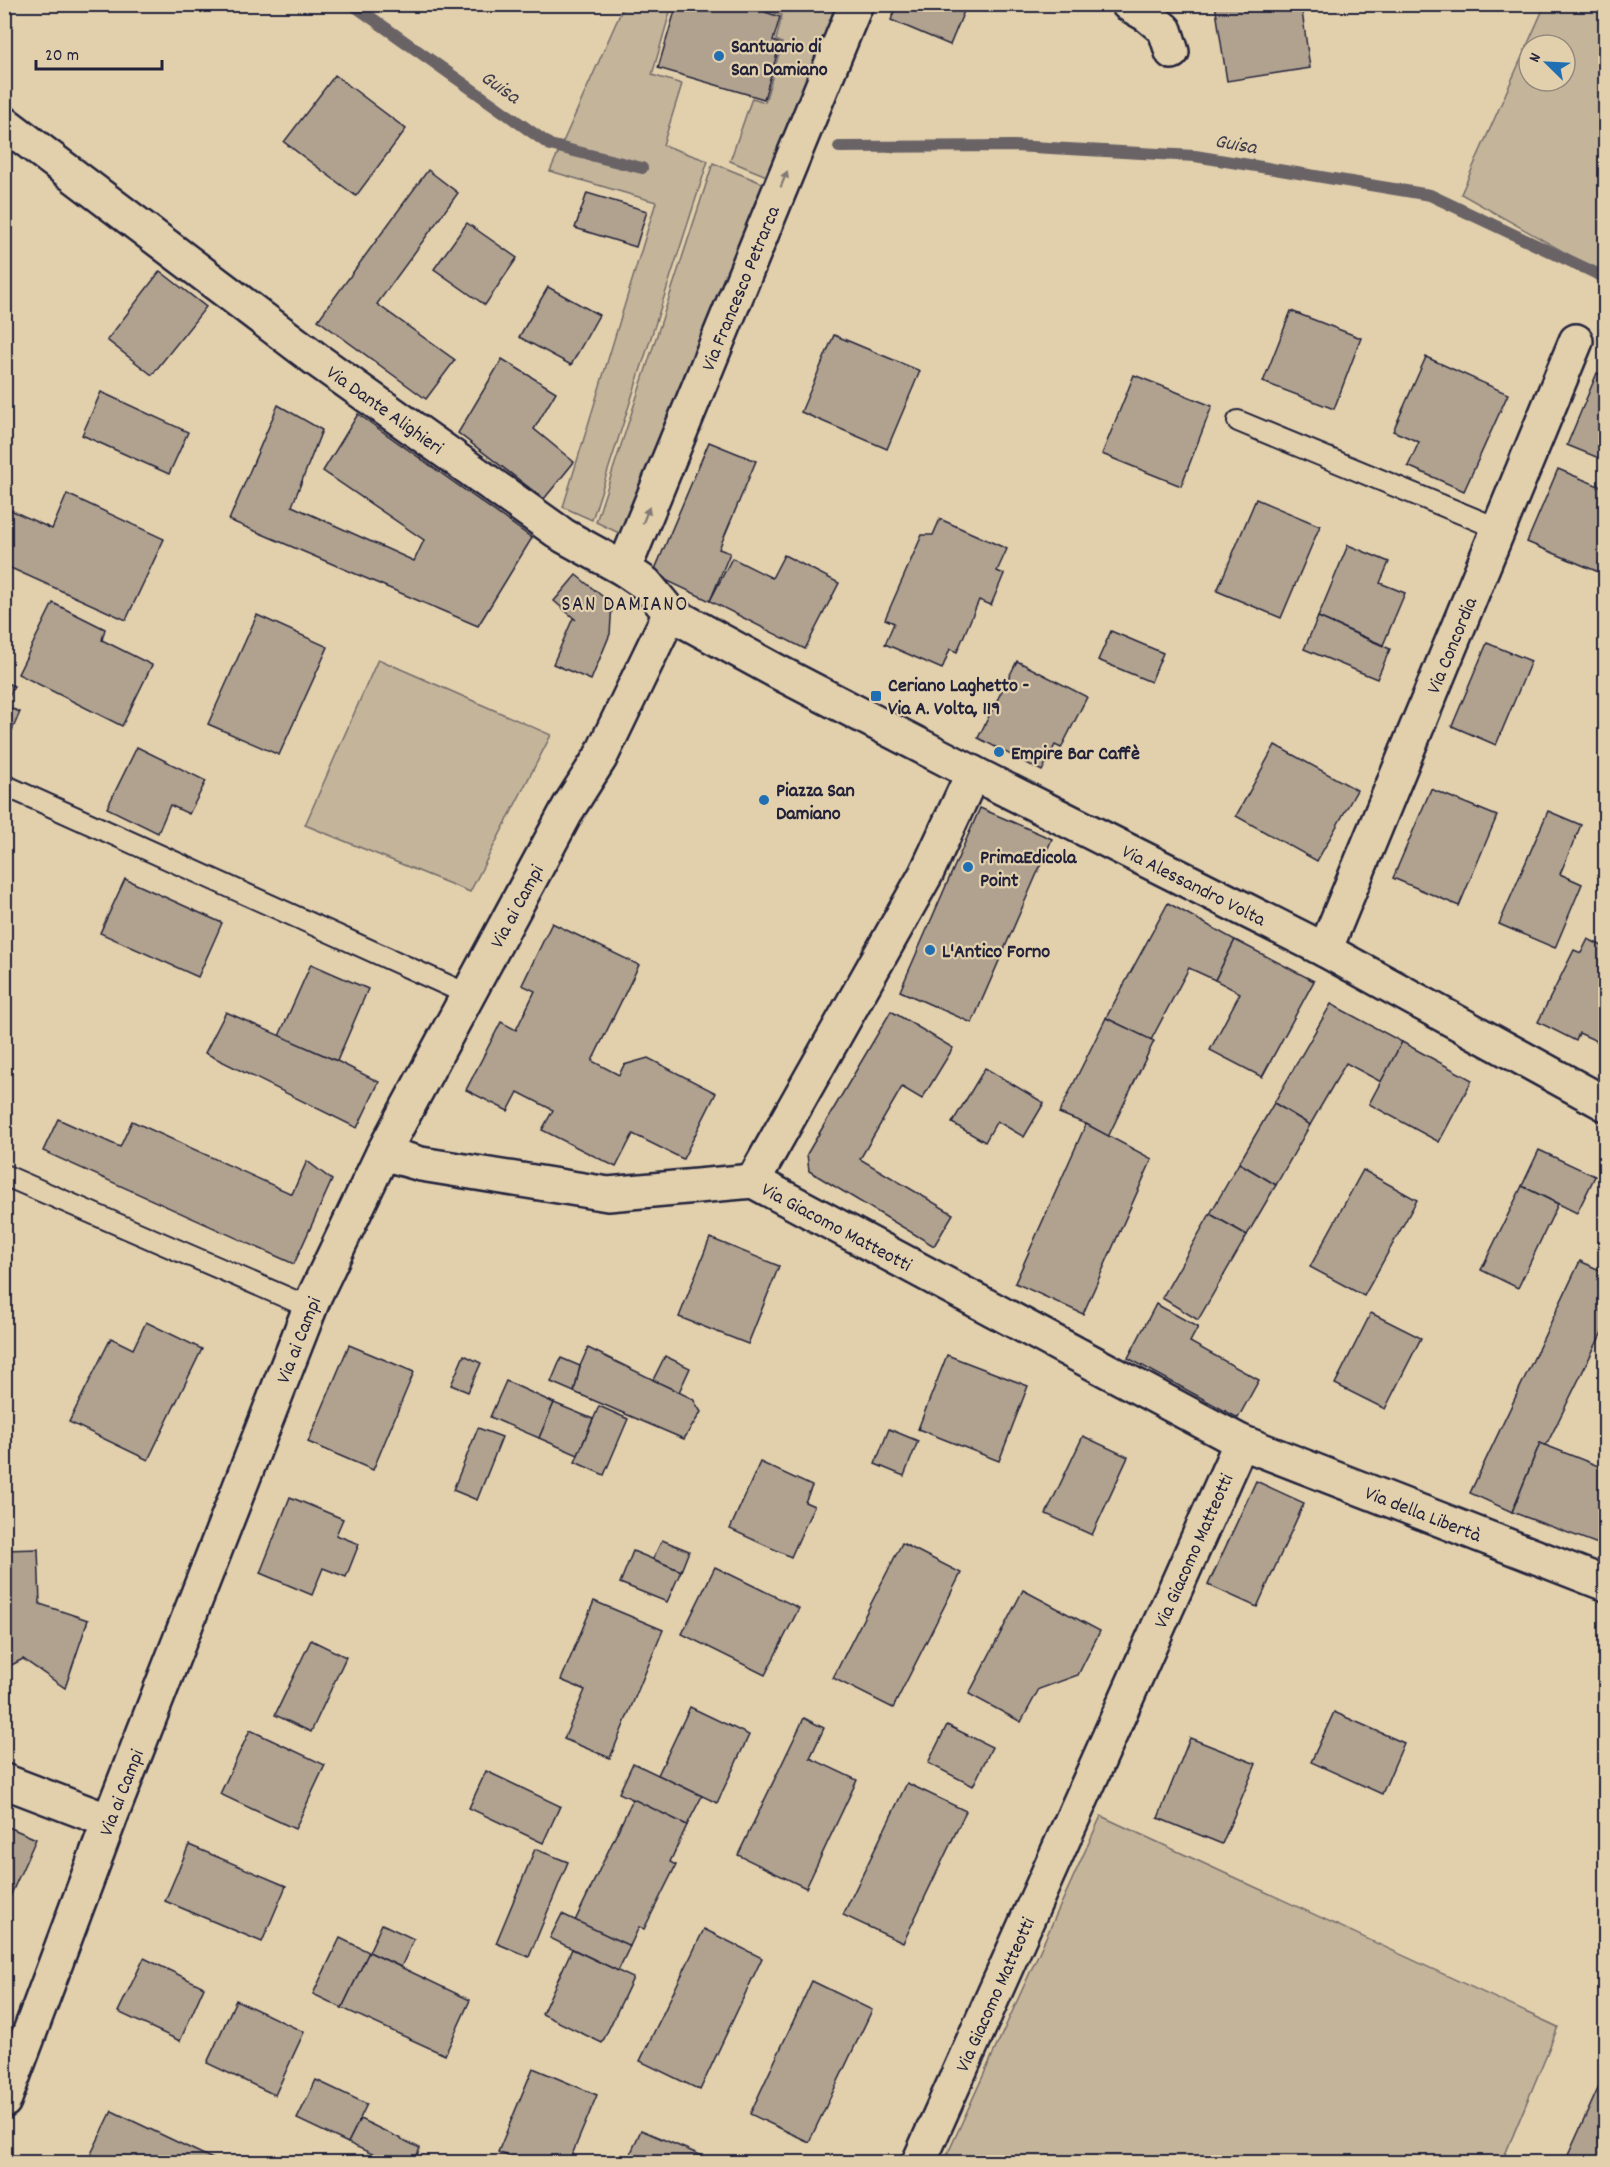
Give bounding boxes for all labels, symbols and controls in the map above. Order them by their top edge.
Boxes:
scale bar [36,33,162,71]
north arrow [1517,33,1577,93]
place label: Santuario di San Damiano [731,34,828,85]
text: 20 m [45,44,79,69]
marker: Santuario di San Damiano [712,49,726,63]
text: N [1523,50,1548,66]
water label: Guisa [473,64,526,114]
water label: Guisa [1212,128,1260,165]
one-way arrow [779,170,789,188]
street label: Via Francesco Petrarca [696,202,789,376]
street label: Via Dante Alighieri [320,360,449,463]
one-way arrow [642,506,651,524]
district label: SAN DAMIANO [561,591,689,621]
street label: Via Concordia [1421,593,1486,699]
place label: Ceriano Laghetto - Via A. Volta, 119 [888,673,1029,724]
marker: Ceriano Laghetto - Via A. Volta, 119 [869,689,883,703]
place label: Empire Bar Caffè [1011,741,1140,769]
marker: Empire Bar Caffè [992,745,1006,759]
place label: Piazza San Damiano [776,778,855,829]
marker: Piazza San Damiano [757,793,771,807]
street label: Via Alessandro Volta [1116,839,1270,935]
place label: PrimaEdicola Point [980,845,1077,896]
street label: Via ai Campi [485,860,553,954]
marker: PrimaEdicola Point [961,860,975,874]
place label: L'Antico Forno [942,939,1050,967]
marker: L'Antico Forno [923,943,937,957]
street label: Via Giacomo Matteotti [756,1177,916,1280]
street label: Via ai Campi [271,1293,330,1388]
street label: Via Giacomo Matteotti [1148,1469,1242,1633]
street label: Via della Libertà [1360,1481,1485,1551]
street label: Via ai Campi [94,1746,153,1841]
street label: Via Giacomo Matteotti [950,1913,1044,2077]

